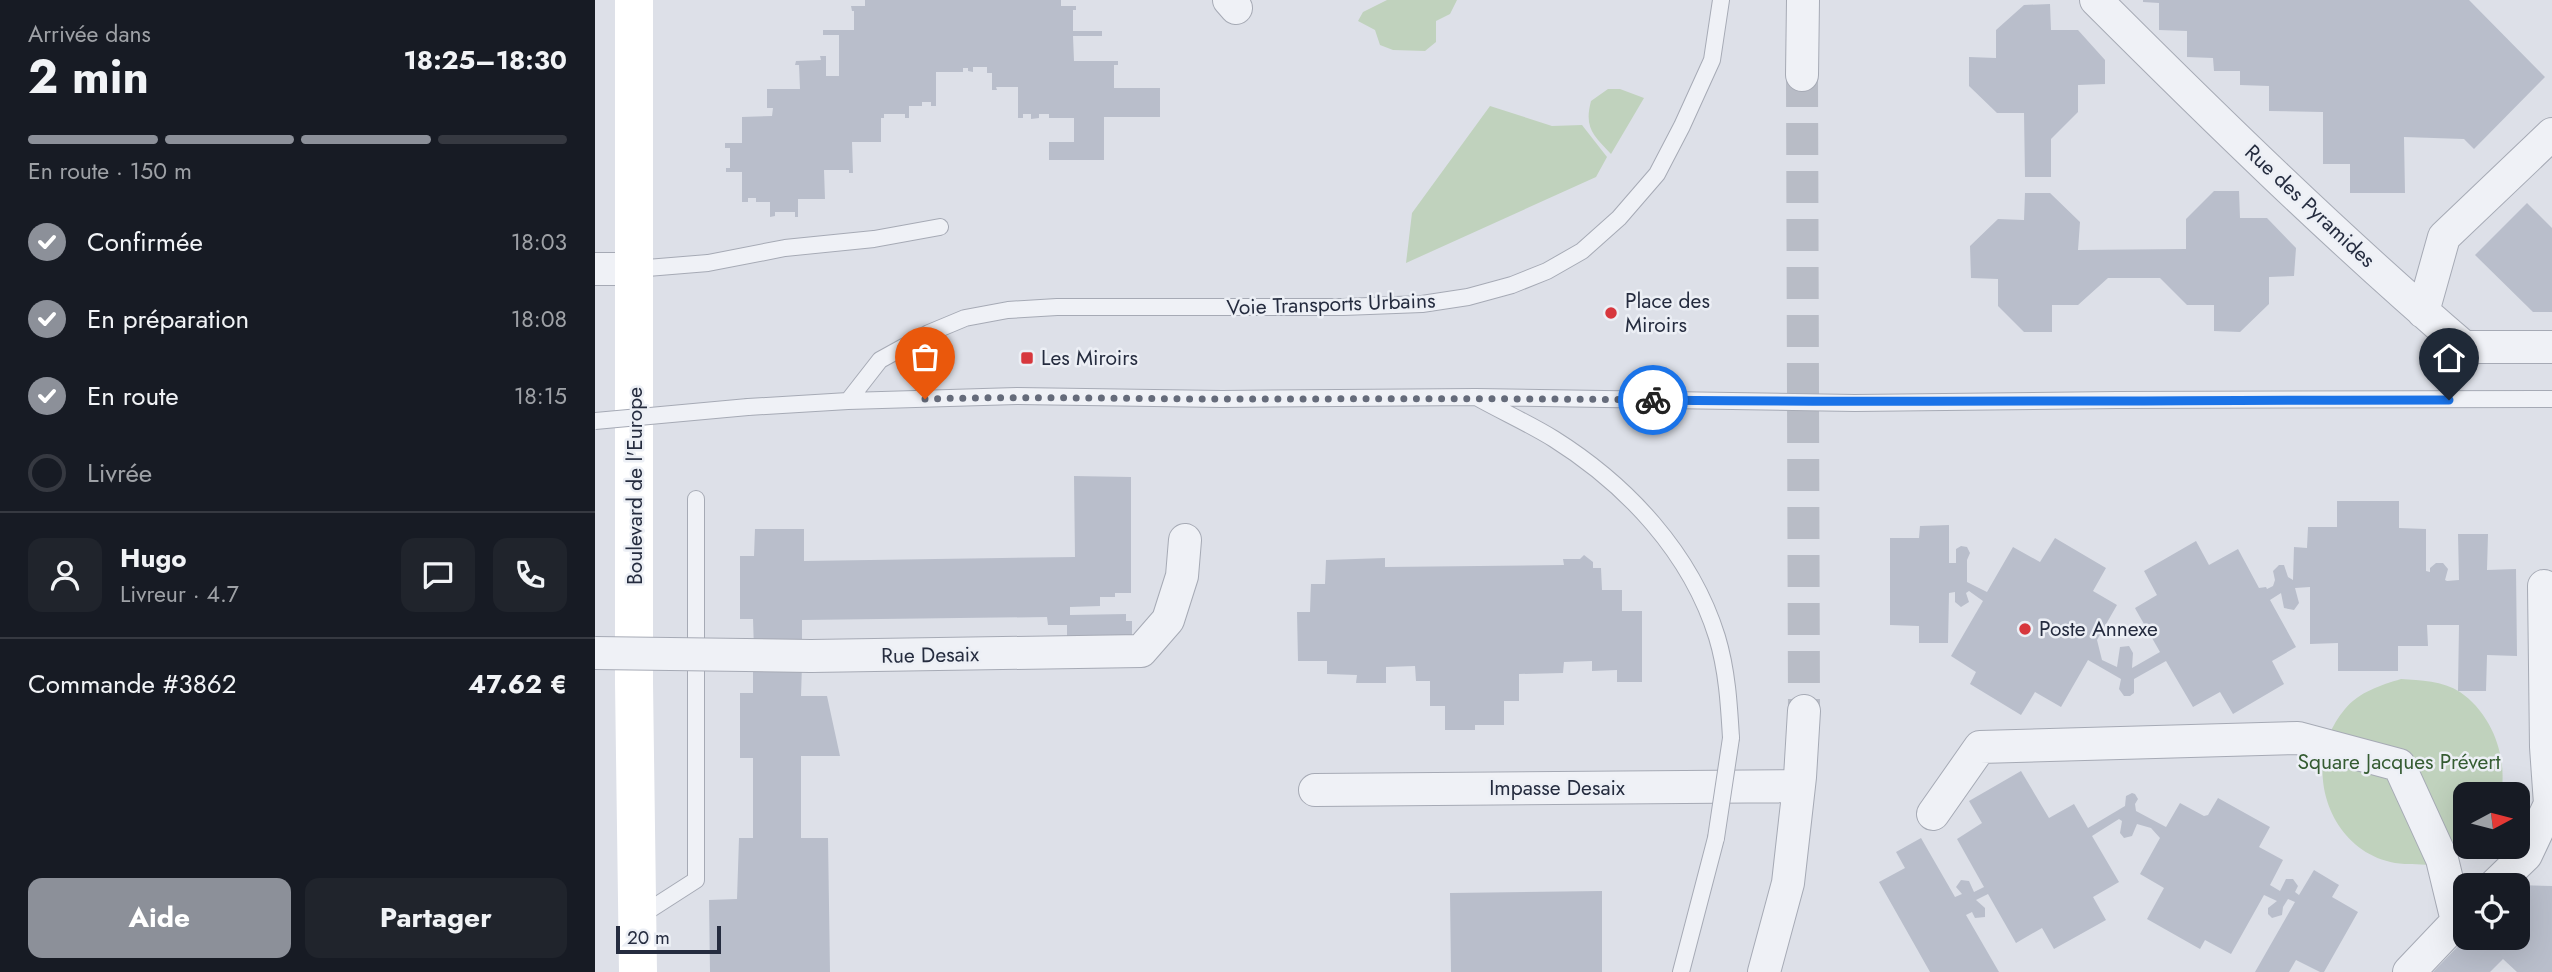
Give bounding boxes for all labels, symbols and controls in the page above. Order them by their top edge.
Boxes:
text: Arrivée dans [28,17,151,51]
text: 18:25–18:30 [404,41,567,79]
text: 2 min [28,44,149,110]
street label: Rue des Pyramides [2238,138,2382,274]
text: En route · 150 m [28,154,192,188]
icon: check [28,223,66,261]
text: Confirmée [87,223,203,261]
text: 18:03 [511,225,567,259]
street label: Voie Transports Urbains [1226,285,1436,323]
place label: Place des Miroirs [1625,286,1710,340]
icon: check [28,300,66,338]
text: En préparation [87,300,249,338]
text: 18:08 [511,302,567,336]
marker: Place des Miroirs [1603,305,1619,321]
pin [895,327,955,399]
pin [2419,328,2479,400]
icon: bag [906,338,944,376]
icon: home [2430,339,2468,377]
place label: Les Miroirs [1041,343,1138,373]
marker: Les Miroirs [1019,350,1035,366]
courier [1618,365,1688,435]
icon: check [28,377,66,415]
text: En route [87,377,179,415]
text: 18:15 [514,379,567,413]
icon: bike [1634,381,1672,419]
street label: Boulevard de l'Europe [620,387,650,585]
text: Livrée [87,454,152,492]
button: person [28,538,102,612]
button: chat [401,538,475,612]
button: phone [493,538,567,612]
text: Hugo [120,539,187,577]
text: Livreur · 4.7 [120,577,239,611]
place label: Poste Annexe [2039,614,2158,644]
marker: Poste Annexe [2017,621,2033,637]
street label: Rue Desaix [881,639,979,671]
text: Commande #3862 [28,665,237,703]
text: 47.62 € [468,665,567,703]
park label: Square Jacques Prévert [2297,747,2501,777]
street label: Impasse Desaix [1489,773,1625,803]
north arrow [2453,782,2531,859]
map controls [2453,782,2530,950]
button: locate [2453,873,2530,950]
button: Aide [28,878,291,958]
button: Partager [305,878,567,958]
scale bar [616,923,721,955]
text: 20 m [627,924,670,951]

